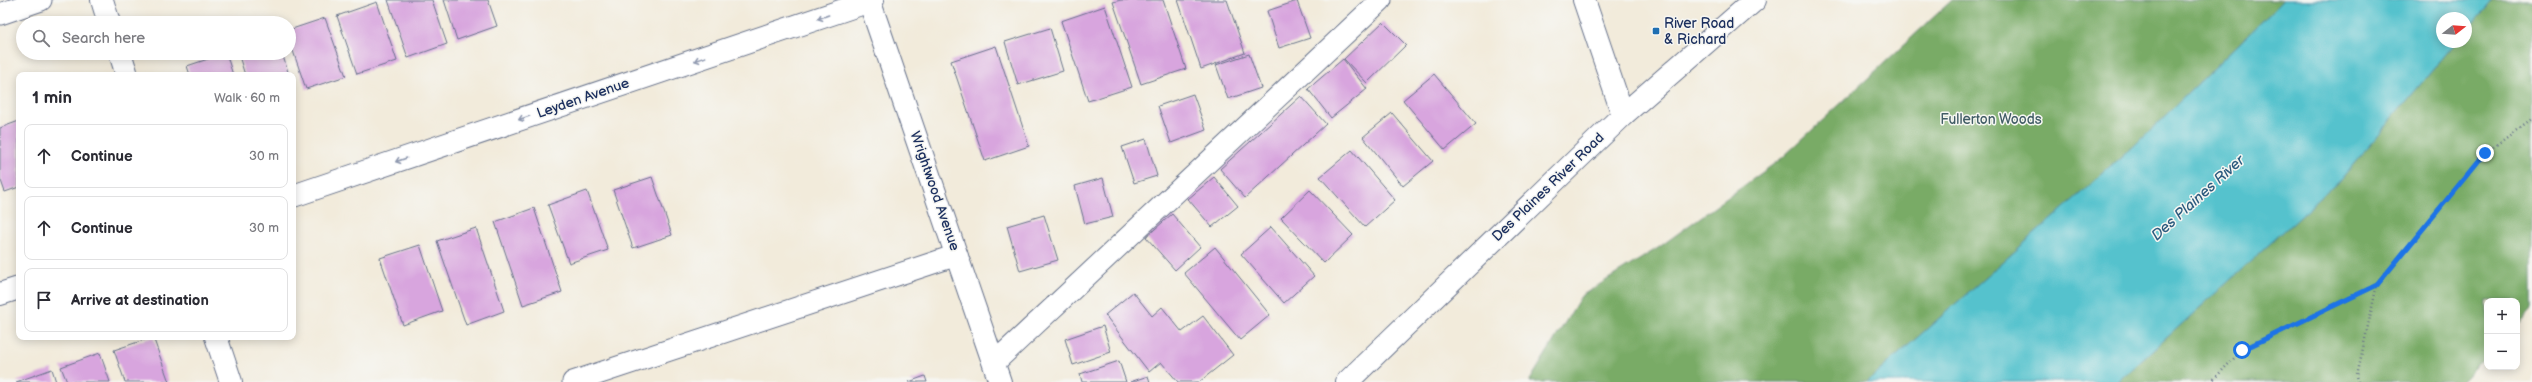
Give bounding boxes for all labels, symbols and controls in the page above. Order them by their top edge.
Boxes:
north arrow [2436,12,2472,48]
one-way arrow [817,14,830,21]
place label: River Road & Richard [1664,15,1734,48]
search box [16,16,296,60]
marker: River Road & Richard [1651,26,1661,36]
icon: search [30,27,52,49]
text: Search here [62,29,145,48]
one-way arrow [694,55,706,63]
street label: Leyden Avenue [535,74,631,122]
text: 1 min [32,88,72,108]
text: Walk · 60 m [214,90,280,106]
park label: Fullerton Woods [1940,111,2042,128]
one-way arrow [517,115,530,122]
street label: Wrightwood Avenue [907,129,963,253]
street label: Des Plaines River Road [1488,129,1608,245]
route end [2476,144,2494,162]
icon: ahead [33,145,55,167]
text: Continue [71,147,133,166]
text: 30 m [249,148,279,164]
water label: Des Plaines River [2147,150,2250,245]
one-way arrow [394,157,407,164]
icon: ahead [33,217,55,239]
text: Continue [71,219,133,238]
text: 30 m [249,220,279,236]
icon: arrive [33,289,55,311]
text: Arrive at destination [71,291,209,310]
map controls [2484,298,2520,370]
button: + [2484,298,2520,334]
button: − [2484,334,2520,370]
route start [2233,341,2251,359]

